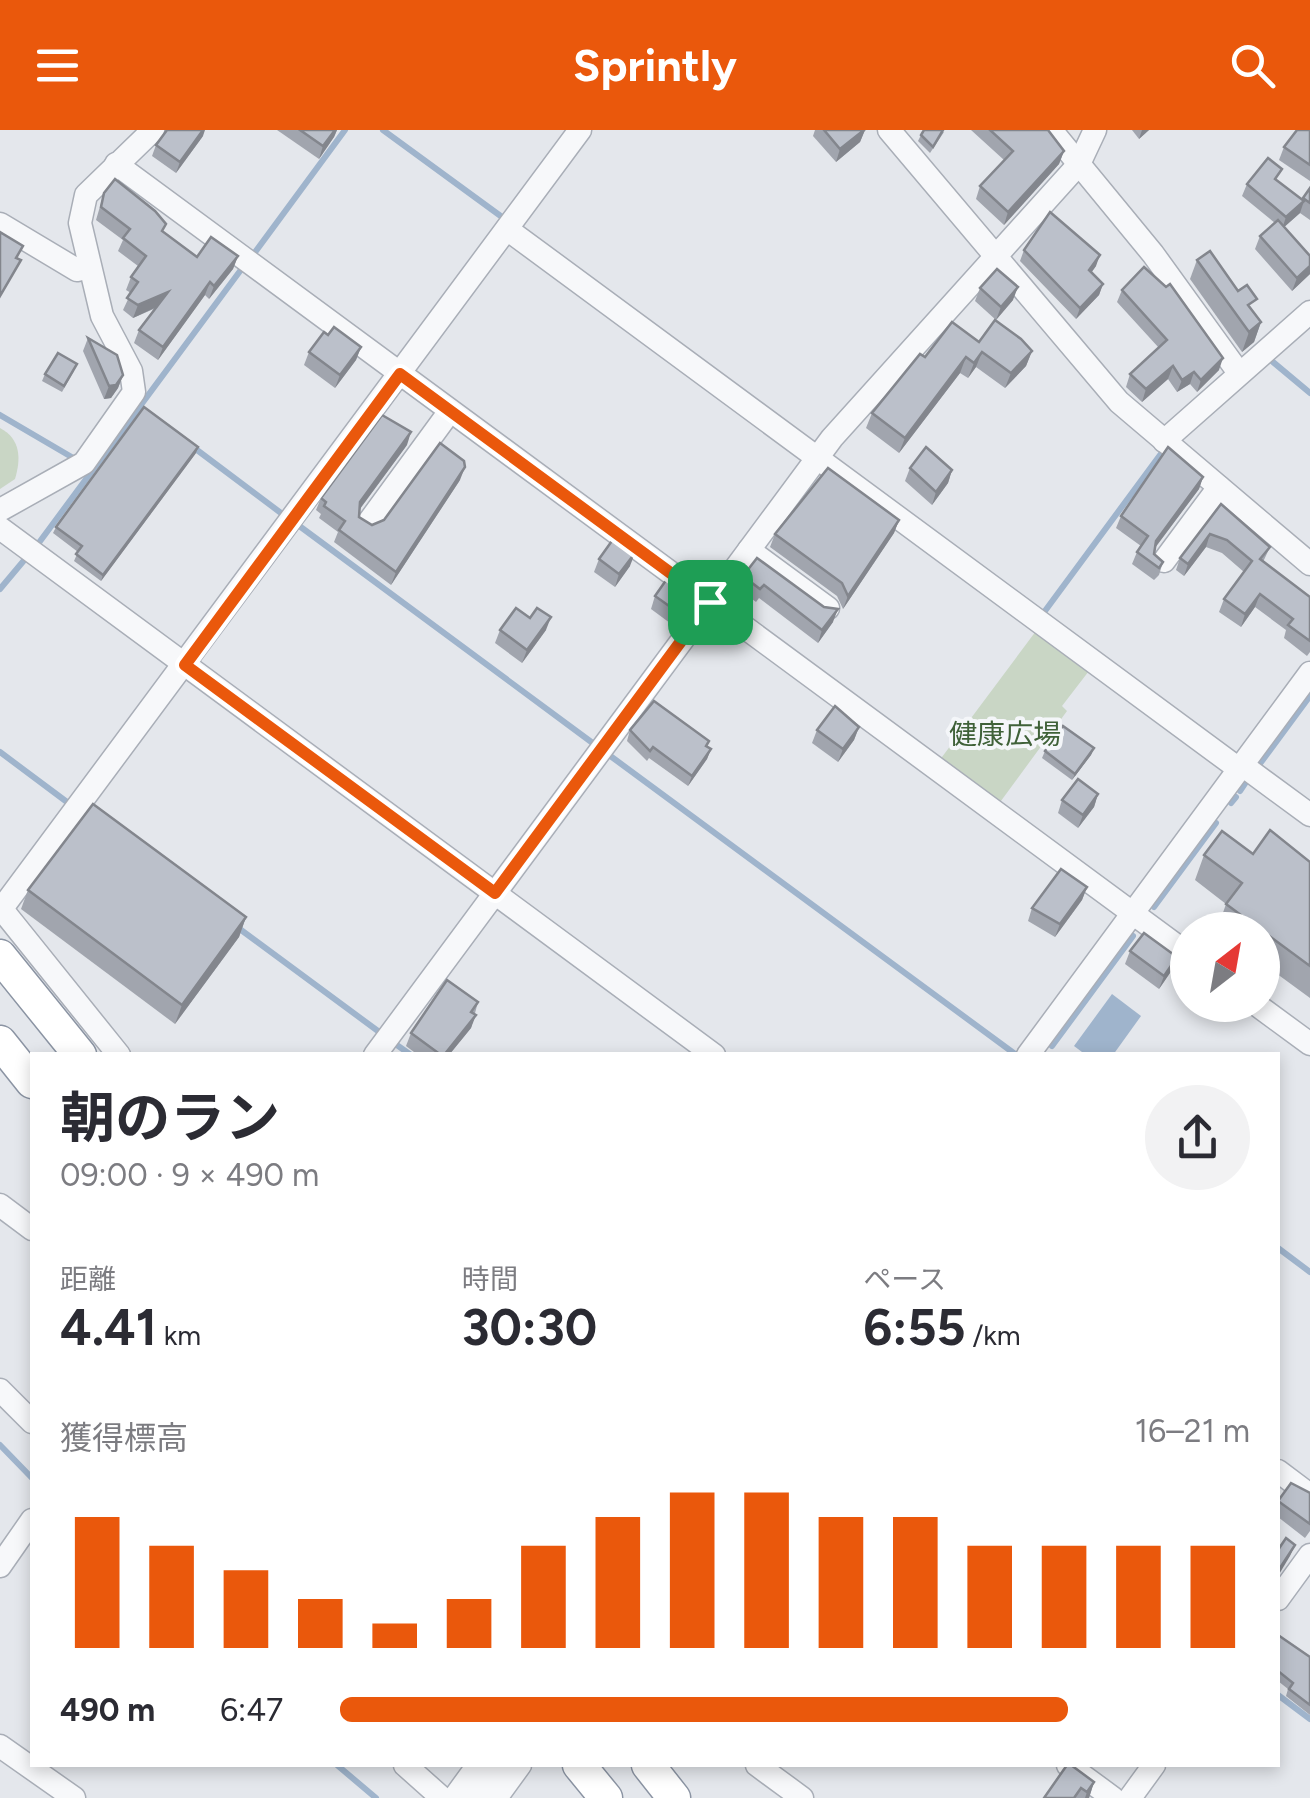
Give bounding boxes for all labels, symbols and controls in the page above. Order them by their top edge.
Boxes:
icon: menu [30,38,85,93]
text: Sprintly [573,38,737,92]
icon: search [1225,38,1280,93]
pin [668,560,753,645]
icon: arrive [683,575,738,630]
park label: 健康広場 [949,717,1061,751]
north arrow [1170,912,1280,1022]
map controls [1170,912,1280,1022]
text: 朝のラン [60,1085,280,1151]
button: share [1145,1085,1250,1190]
text: 09:00 · 9 × 490 m [60,1156,319,1194]
text: 距離 [60,1262,116,1296]
text: 時間 [462,1262,518,1296]
text: ペース [863,1262,946,1296]
text: 4.41 [60,1297,157,1358]
text: 30:30 [462,1297,597,1358]
text: 6:55 [863,1297,965,1358]
text: km [157,1318,201,1352]
text: /km [965,1318,1021,1352]
text: 16–21 m [1135,1412,1250,1450]
text: 獲得標高 [60,1419,188,1457]
text: 490 m [60,1691,155,1729]
text: 6:47 [220,1691,283,1729]

